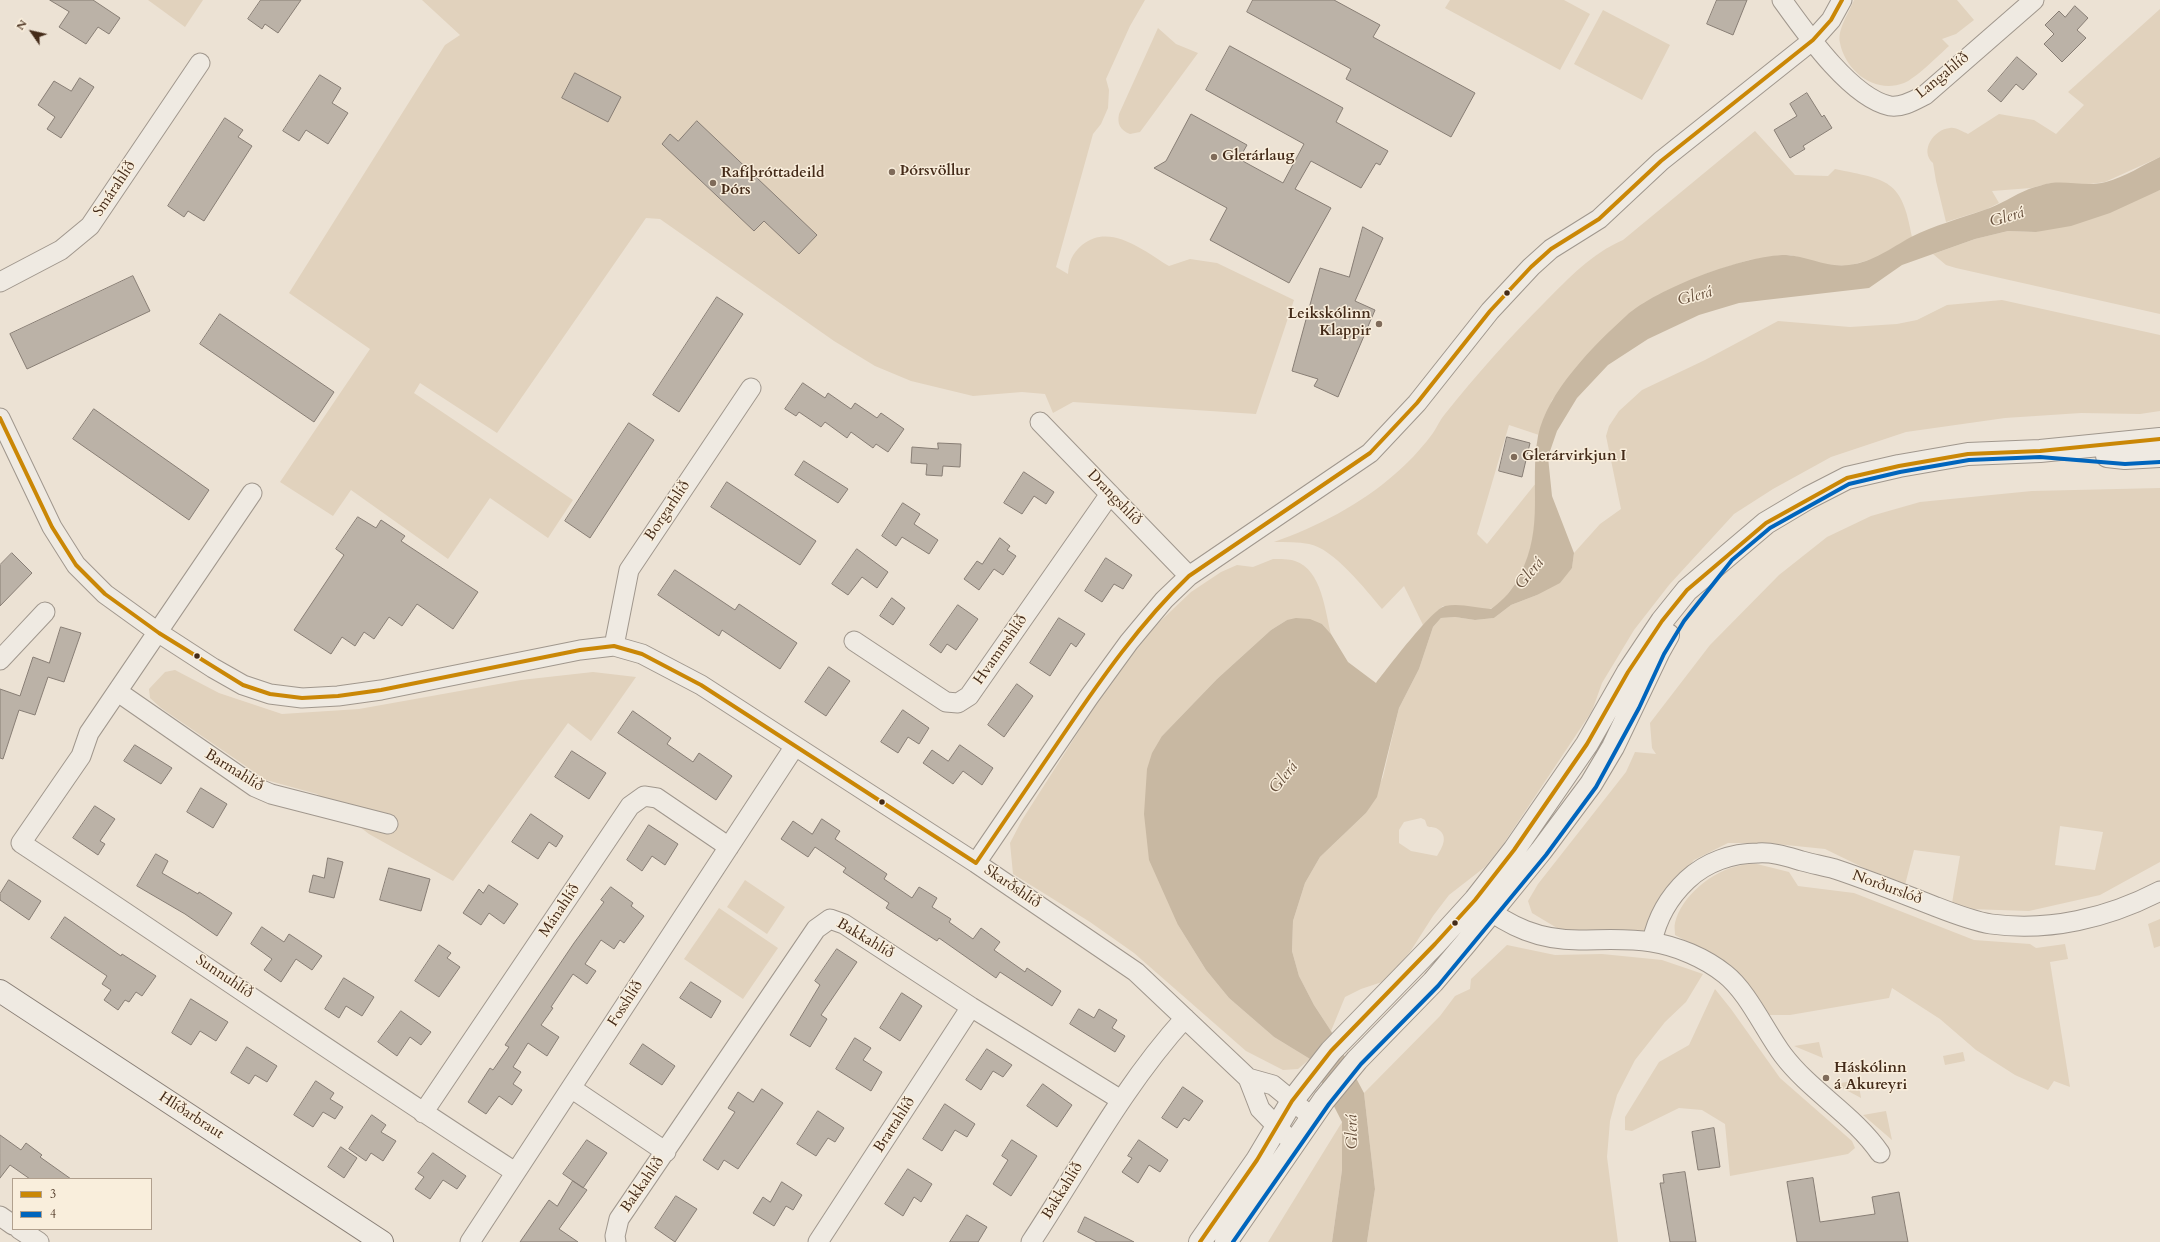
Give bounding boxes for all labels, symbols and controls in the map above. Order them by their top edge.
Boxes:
north arrow [12,12,52,52]
text: N [13,17,31,33]
street label: Langahlíð [1913,49,1973,103]
place label: Glerárlaug [1222,148,1294,166]
marker: Glerárlaug [1209,152,1219,162]
street label: Smárahlíð [90,158,140,220]
place label: Þórsvöllur [900,163,970,181]
place label: Rafíþróttadeild Þórs [721,165,824,200]
marker: Þórsvöllur [887,167,897,177]
marker: Rafíþróttadeild Þórs [708,178,718,188]
water label: Glerá [1988,204,2026,232]
water label: Glerá [1676,283,1714,311]
unlabelled marker [1502,288,1512,298]
place label: Leikskólinn Klappir [1288,306,1371,341]
marker: Leikskólinn Klappir [1374,319,1384,329]
place label: Glerárvirkjun I [1522,448,1626,466]
marker: Glerárvirkjun I [1509,452,1519,462]
street label: Drangshlíð [1083,466,1145,530]
street label: Borgarhlíð [641,478,695,544]
water label: Glerá [1511,555,1549,593]
street label: Hvammshlíð [970,612,1032,688]
unlabelled marker [192,651,202,661]
street label: Barmahlíð [201,746,267,796]
water label: Glerá [1266,758,1302,798]
unlabelled marker [877,797,887,807]
street label: Skarðshlíð [980,861,1044,913]
street label: Norðurslóð [1850,867,1924,909]
street label: Mánahlíð [536,881,584,941]
street label: Bakkahlíð [833,915,897,963]
unlabelled marker [1450,918,1460,928]
street label: Sunnuhlíð [192,951,256,1003]
street label: Fosshlíð [605,978,647,1030]
place label: Háskólinn á Akureyri [1834,1060,1907,1095]
marker: Háskólinn á Akureyri [1821,1073,1831,1083]
street label: Hlíðarbraut [155,1088,227,1144]
street label: Brattahlíð [870,1094,920,1156]
water label: Glerá [1343,1114,1363,1150]
street label: Bakkahlíð [617,1154,669,1216]
street label: Bakkahlíð [1039,1159,1087,1223]
legend [12,1178,152,1230]
text: 3 [50,1186,56,1202]
text: 4 [50,1206,56,1222]

